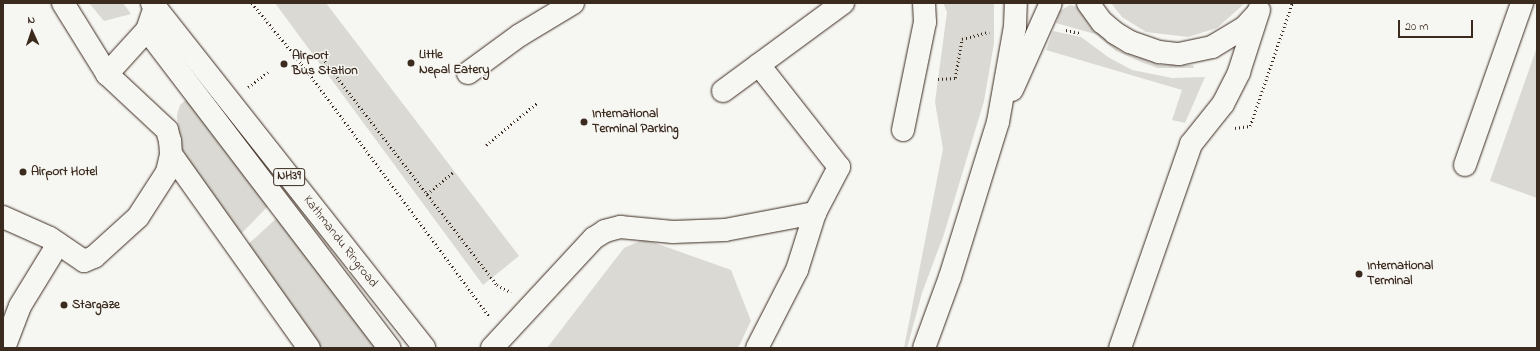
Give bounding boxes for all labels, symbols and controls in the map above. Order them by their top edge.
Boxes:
north arrow [12,12,52,52]
text: N [27,12,36,28]
scale bar [1400,12,1475,38]
text: 20 m [1405,18,1428,36]
place label: Little Nepal Eatery [419,48,489,79]
place label: Airport Bus Station [292,49,358,80]
marker: Little Nepal Eatery [406,58,416,68]
marker: Airport Bus Station [279,59,289,69]
place label: International Terminal Parking [592,107,679,138]
marker: International Terminal Parking [579,117,589,127]
place label: Airport Hotel [31,164,98,180]
marker: Airport Hotel [18,167,28,177]
road number: NH39 [273,167,305,187]
street label: Kathmandu Ringroad [299,193,381,291]
place label: International Terminal [1367,259,1433,290]
marker: International Terminal [1354,269,1364,279]
place label: Stargaze [72,297,120,313]
marker: Stargaze [59,300,69,310]

